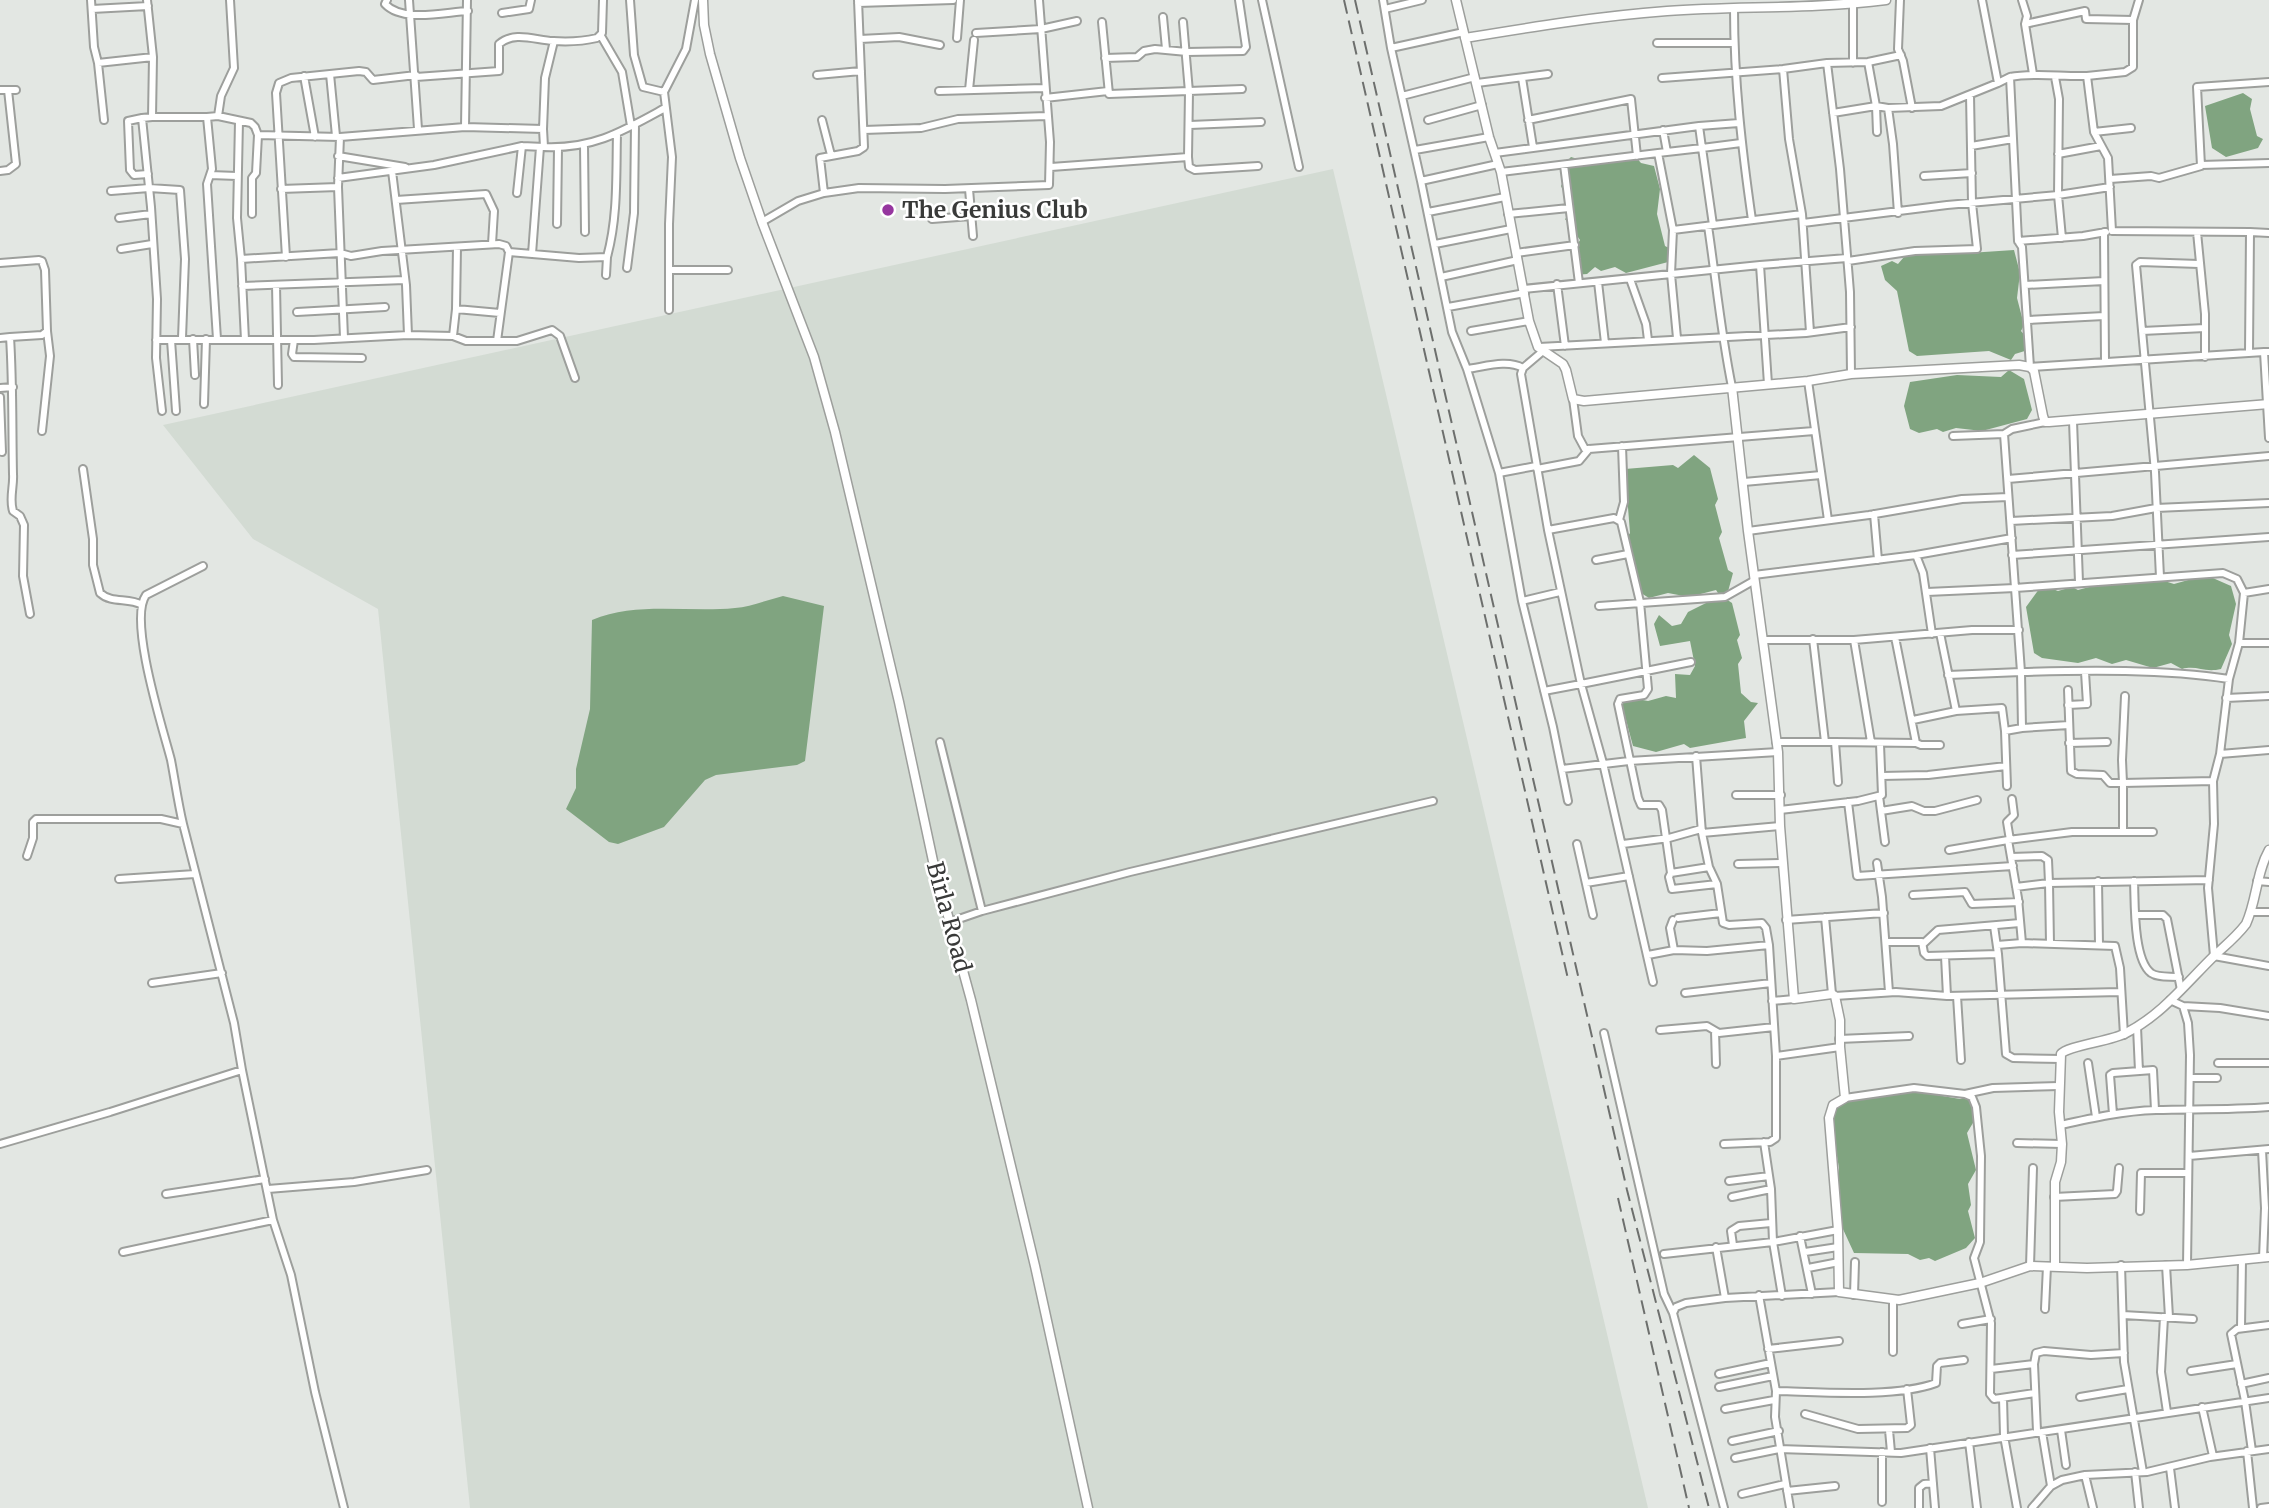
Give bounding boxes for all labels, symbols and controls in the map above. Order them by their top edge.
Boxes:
place label: The Genius Club [902,195,1088,224]
marker: The Genius Club [880,202,896,218]
street label: Birla Road [921,858,978,975]

